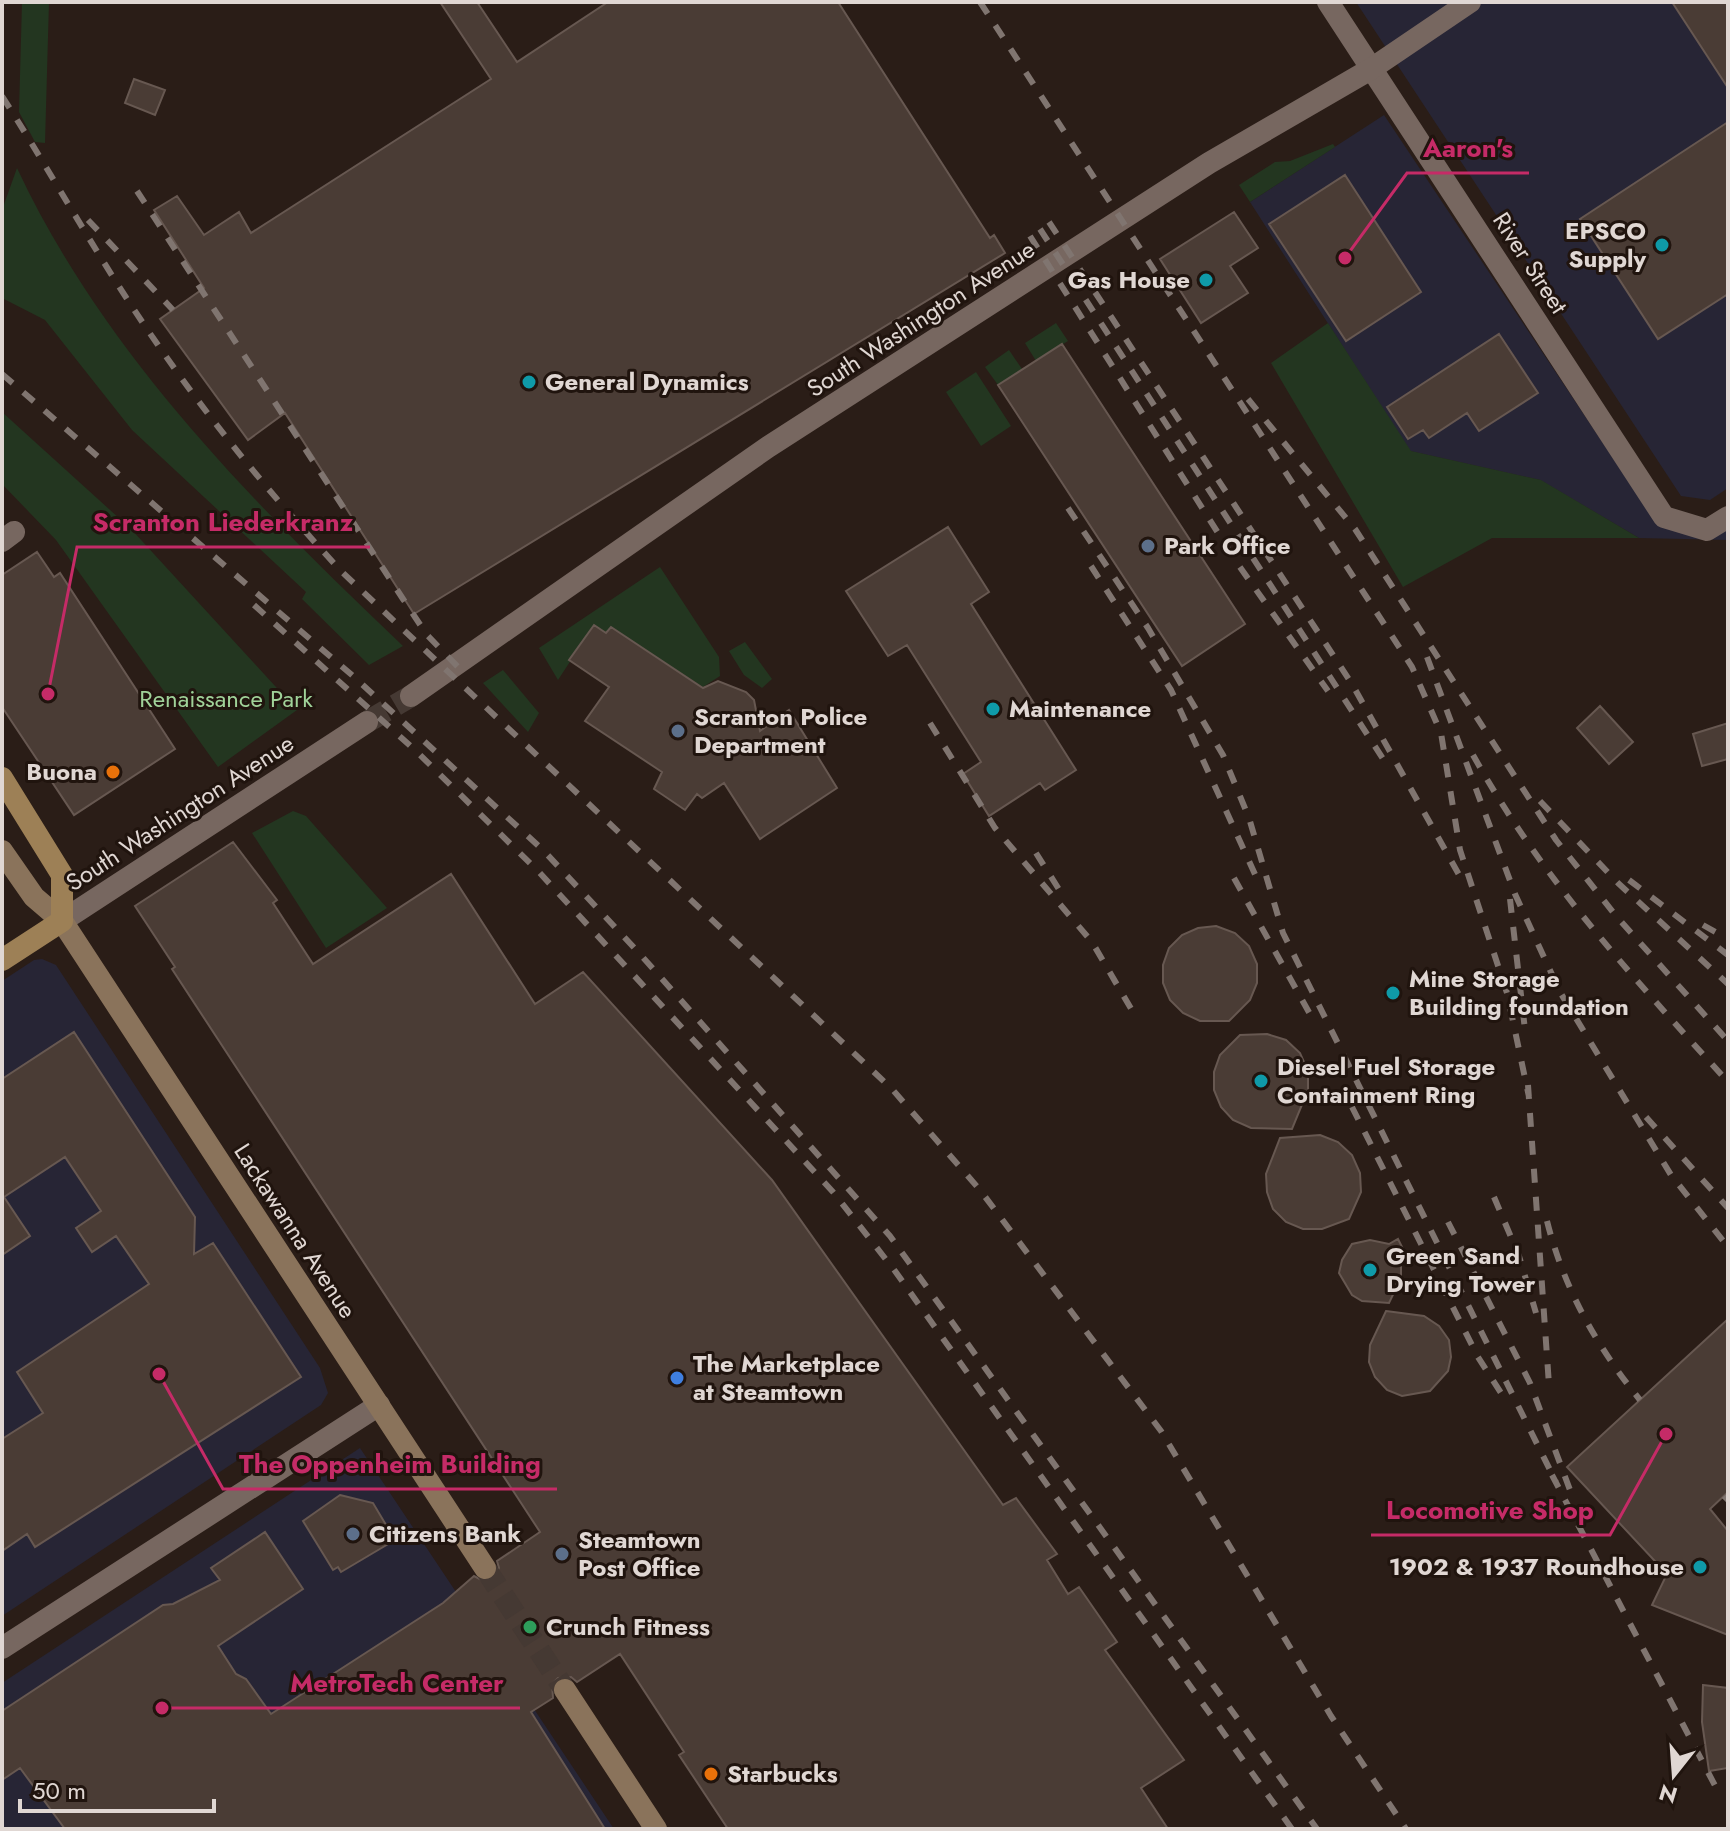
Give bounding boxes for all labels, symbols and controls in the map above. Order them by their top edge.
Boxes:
callout: Aaron's [1407,123,1529,173]
text: Aaron's [1422,129,1513,167]
street label: River Street [1484,205,1577,321]
place label: EPSCO Supply [1565,213,1646,276]
street label: South Washington Avenue [800,232,1042,406]
marker: EPSCO Supply [1653,236,1671,254]
place label: Gas House [1068,262,1190,297]
marker: Gas House [1197,271,1215,289]
place label: General Dynamics [545,364,749,399]
marker: General Dynamics [520,373,538,391]
callout: Scranton Liederkranz [77,497,370,547]
text: Scranton Liederkranz [93,503,354,541]
place label: Park Office [1164,528,1291,563]
marker: Park Office [1139,537,1157,555]
park label: Renaissance Park [139,681,313,716]
place label: Maintenance [1009,691,1151,726]
place label: Scranton Police Department [694,699,867,762]
marker: Maintenance [984,700,1002,718]
marker: Scranton Police Department [669,722,687,740]
street label: South Washington Avenue [59,726,301,900]
place label: Buona [26,754,97,789]
marker: Buona [104,763,122,781]
place label: Mine Storage Building foundation [1409,961,1629,1024]
marker: Mine Storage Building foundation [1384,984,1402,1002]
place label: Diesel Fuel Storage Containment Ring [1277,1049,1495,1112]
marker: Diesel Fuel Storage Containment Ring [1252,1072,1270,1090]
street label: Lackawanna Avenue [226,1136,365,1325]
place label: Green Sand Drying Tower [1386,1238,1535,1301]
marker: Green Sand Drying Tower [1361,1261,1379,1279]
place label: The Marketplace at Steamtown [693,1346,880,1409]
marker: The Marketplace at Steamtown [668,1369,686,1387]
callout: The Oppenheim Building [223,1439,557,1489]
text: The Oppenheim Building [239,1445,541,1483]
callout: Locomotive Shop [1371,1485,1610,1535]
text: Locomotive Shop [1386,1491,1594,1529]
place label: Citizens Bank [369,1516,521,1551]
place label: Steamtown Post Office [578,1522,701,1585]
marker: Citizens Bank [344,1525,362,1543]
marker: Steamtown Post Office [553,1545,571,1563]
place label: 1902 & 1937 Roundhouse [1389,1549,1684,1584]
marker: 1902 & 1937 Roundhouse [1691,1558,1709,1576]
place label: Crunch Fitness [546,1609,710,1644]
marker: Crunch Fitness [521,1618,539,1636]
callout: MetroTech Center [275,1658,520,1708]
text: MetroTech Center [290,1664,504,1702]
north arrow [1634,1735,1714,1815]
place label: Starbucks [727,1756,838,1791]
scale bar [20,1763,214,1813]
marker: Starbucks [702,1765,720,1783]
text: 50 m [32,1773,86,1808]
text: N [1655,1776,1681,1812]

